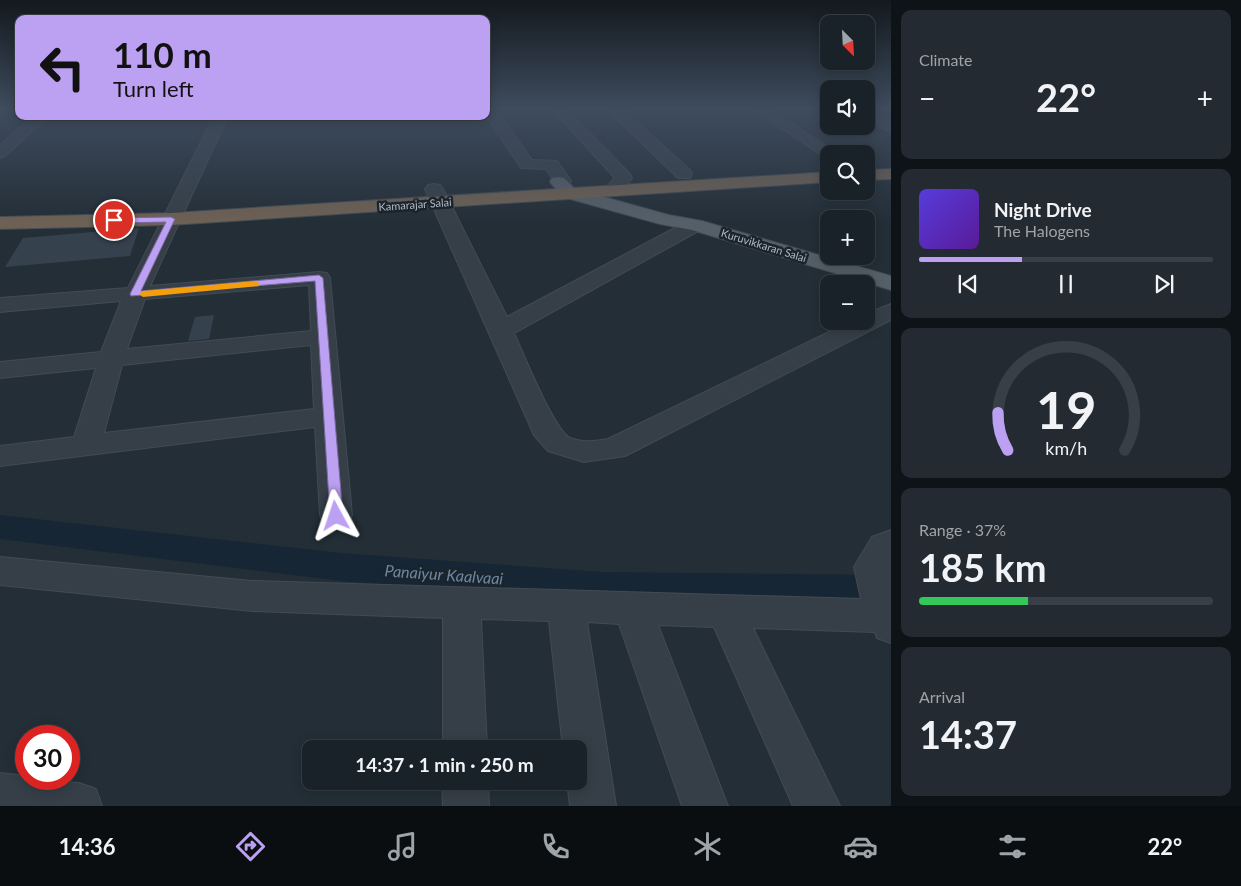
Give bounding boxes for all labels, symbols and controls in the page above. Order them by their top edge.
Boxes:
north arrow [820,15,875,70]
map controls [820,15,875,330]
text: 110 m [113,33,212,75]
icon: left [30,35,95,100]
text: Climate [919,50,972,69]
text: 22° [1036,74,1096,120]
text: Turn left [113,75,194,102]
button: sound [820,80,875,135]
text: − [919,81,935,115]
text: + [1197,81,1213,115]
button: search [820,145,875,200]
street label: Kamarajar Salai [378,195,452,213]
text: Night Drive [994,198,1092,221]
pin [93,199,135,241]
icon: arrive [100,206,128,234]
button: + [820,210,875,265]
text: The Halogens [994,221,1090,240]
street label: Kuruvikkaran Salai [720,226,809,264]
icon: previous [954,270,982,298]
icon: pause [1052,270,1080,298]
icon: next [1150,270,1178,298]
button: − [820,275,875,330]
text: 19 [1036,378,1096,440]
text: km/h [1045,437,1087,459]
position arrow [309,489,361,541]
text: Range · 37% [919,520,1006,539]
text: 185 km [919,544,1047,590]
water label: Panaiyur Kaalvaai [384,560,504,588]
text: Arrival [919,687,965,706]
text: 14:37 [919,711,1017,757]
speed limit sign: 30 [15,725,80,790]
text: 14:37 · 1 min · 250 m [355,753,534,776]
icon: directions [233,829,268,864]
icon: music [385,829,420,864]
icon: phone [538,829,573,864]
icon: climate [690,829,725,864]
icon: car [843,829,878,864]
icon: filters [995,829,1030,864]
text: 14:36 [59,833,115,860]
text: 22° [1148,833,1182,860]

